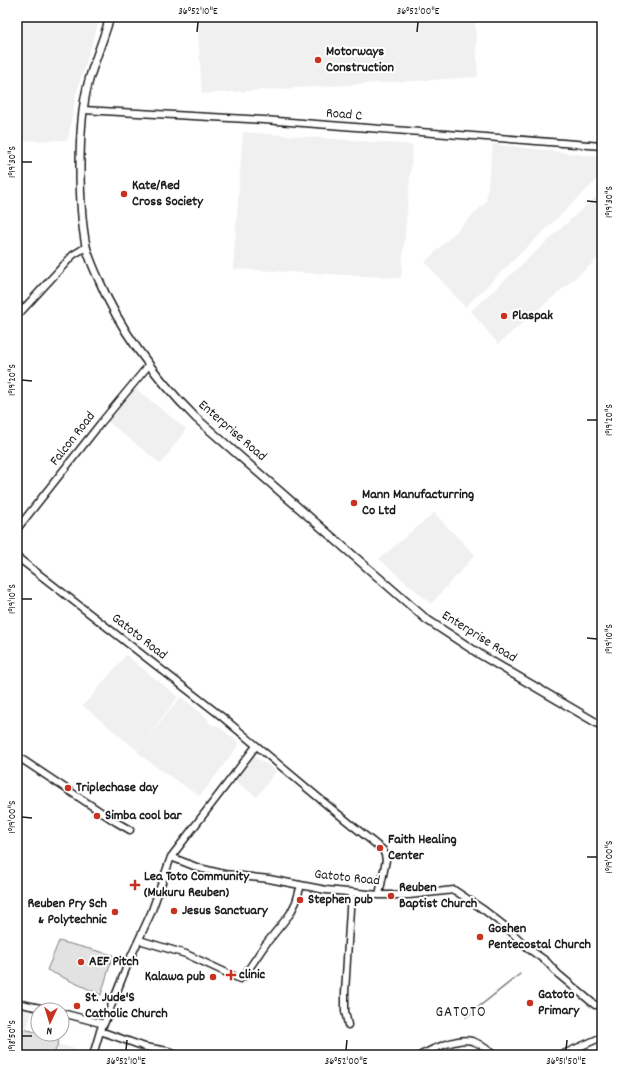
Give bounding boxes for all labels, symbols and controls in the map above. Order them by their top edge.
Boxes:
text: 36°52'10"E [178,5,218,19]
text: 36°52'00"E [397,5,440,19]
place label: Motorways Construction [326,42,394,78]
marker: Motorways Construction [313,55,323,65]
street label: Road C [325,103,363,127]
text: 1°19'30"S [6,146,20,178]
place label: Kate/Red Cross Society [132,176,204,212]
text: 1°19'30"S [603,186,617,218]
marker: Kate/Red Cross Society [119,189,129,199]
place label: Plaspak [512,306,553,326]
marker: Plaspak [499,311,509,321]
text: 1°19'20"S [6,364,20,396]
street label: Enterprise Road [193,396,271,466]
text: 1°19'20"S [603,404,617,436]
street label: Falcon Road [45,408,101,470]
place label: Mann Manufacturring Co Ltd [362,485,474,521]
marker: Mann Manufacturring Co Ltd [349,498,359,508]
text: 1°19'10"S [6,584,20,614]
street label: Enterprise Road [438,606,520,668]
street label: Gatoto Road [107,609,171,665]
text: 1°19'10"S [603,624,617,654]
place label: Triplechase day [76,778,159,798]
marker: Triplechase day [63,783,73,793]
text: 1°19'00"S [6,800,20,834]
place label: Simba cool bar [105,806,182,826]
marker: Simba cool bar [92,811,102,821]
place label: Faith Healing Center [388,830,457,866]
text: 1°19'00"S [603,840,617,874]
marker: Faith Healing Center [375,843,385,853]
street label: Gatoto Road [313,865,381,891]
place label: Lea Toto Community (Mukuru Reuben) [144,867,250,903]
place label: Reuben Baptist Church [399,878,478,914]
marker: Lea Toto Community (Mukuru Reuben) [129,879,141,891]
place label: Stephen pub [308,890,373,910]
marker: Reuben Baptist Church [386,891,396,901]
place label: Reuben Pry Sch & Polytechnic [27,894,108,930]
marker: Stephen pub [295,895,305,905]
place label: Jesus Sanctuary [182,901,269,921]
marker: Jesus Sanctuary [169,906,179,916]
marker: Reuben Pry Sch & Polytechnic [110,907,120,917]
place label: Goshen Pentecostal Church [488,919,592,955]
marker: Goshen Pentecostal Church [475,932,485,942]
place label: AEF Pitch [89,952,139,972]
marker: AEF Pitch [76,957,86,967]
place label: clinic [239,965,266,985]
place label: Kalawa pub [145,967,205,987]
marker: clinic [226,970,236,980]
marker: Kalawa pub [208,972,218,982]
place label: Gatoto Primary [538,985,580,1021]
place label: St. Jude'S Catholic Church [85,988,168,1024]
marker: Gatoto Primary [525,998,535,1008]
marker: St. Jude'S Catholic Church [72,1001,82,1011]
north arrow [30,1002,70,1042]
district label: GATOTO [436,1002,487,1024]
text: 1°18'50"S [6,1020,20,1052]
text: N [46,1022,53,1038]
text: 36°52'10"E [106,1055,146,1069]
text: 36°52'00"E [325,1055,368,1069]
text: 36°51'50"E [546,1055,586,1069]

